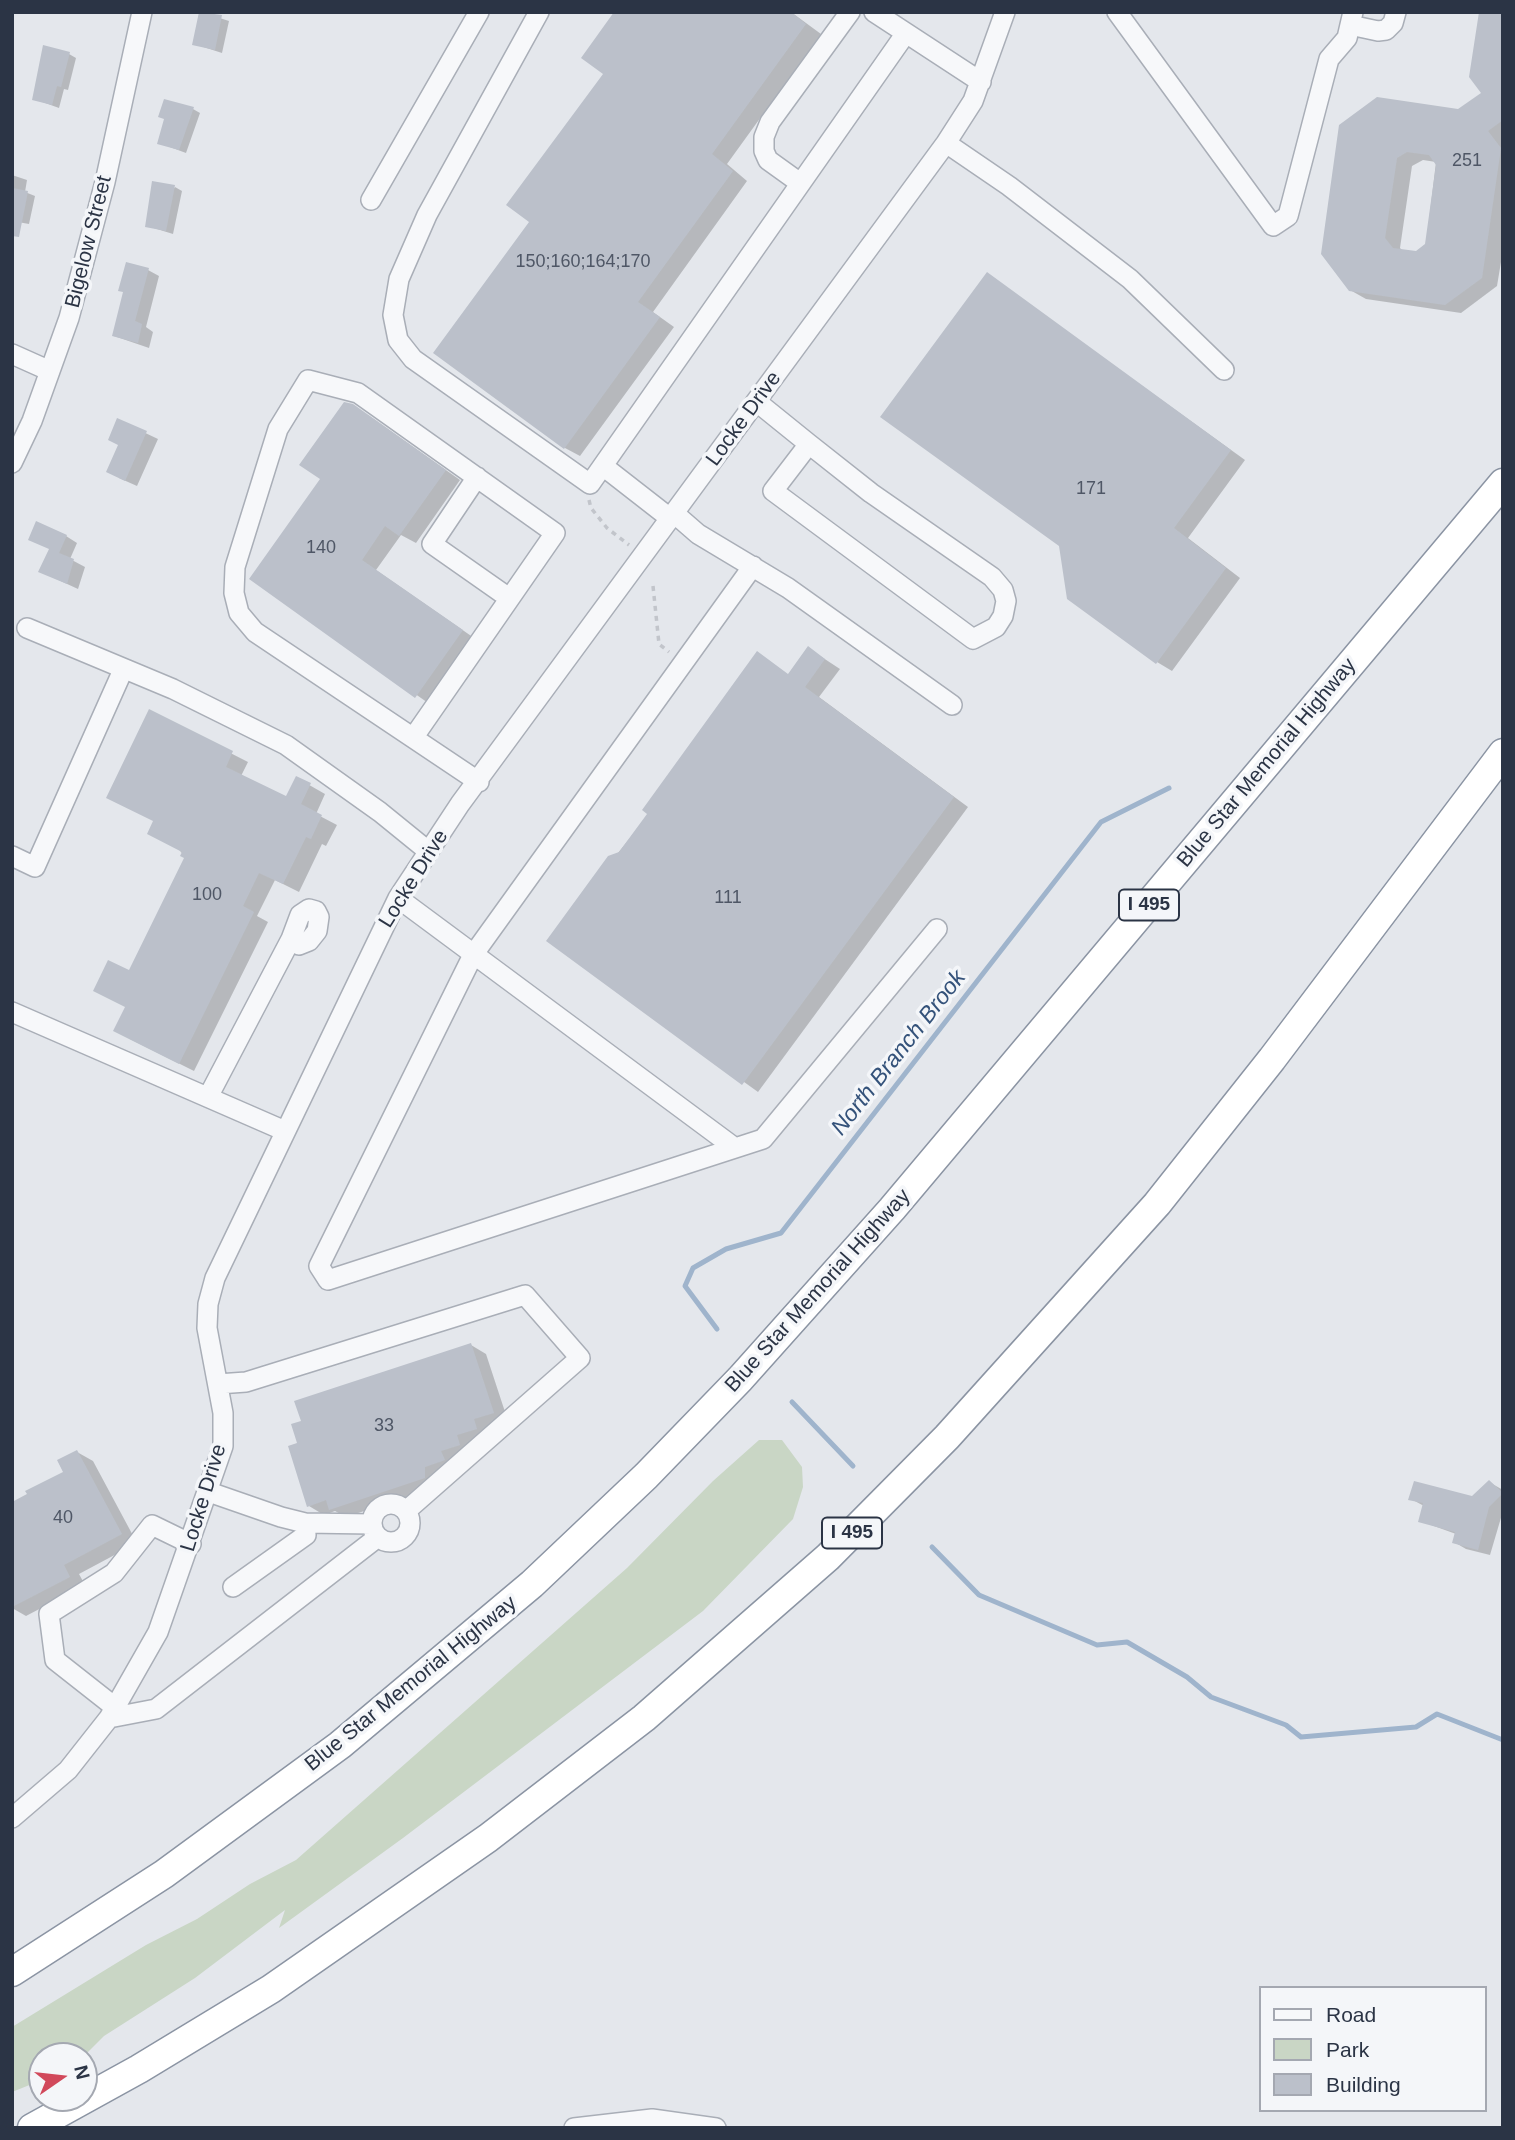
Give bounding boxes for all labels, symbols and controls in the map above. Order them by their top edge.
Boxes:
house number: 251 [1452,150,1482,172]
street label: Bigelow Street [60,173,118,311]
house number: 150;160;164;170 [515,251,651,273]
street label: Locke Drive [701,367,787,471]
house number: 171 [1076,478,1106,500]
house number: 140 [306,537,336,559]
street label: Blue Star Memorial Highway [1172,653,1362,873]
street label: Locke Drive [374,825,454,933]
house number: 100 [192,884,222,906]
house number: 111 [714,887,742,909]
road number: I 495 [1119,890,1179,920]
water label: North Branch Brook [826,965,972,1141]
street label: Blue Star Memorial Highway [720,1184,916,1398]
house number: 33 [374,1415,394,1437]
street label: Locke Drive [176,1441,232,1555]
house number: 40 [53,1507,73,1529]
road number: I 495 [822,1518,882,1548]
street label: Blue Star Memorial Highway [300,1591,522,1777]
legend [1260,1986,1487,2112]
text: Road [1326,2003,1376,2026]
text: Park [1326,2038,1369,2061]
north arrow [28,2042,98,2112]
text: N [70,2063,94,2081]
text: Building [1326,2073,1401,2096]

